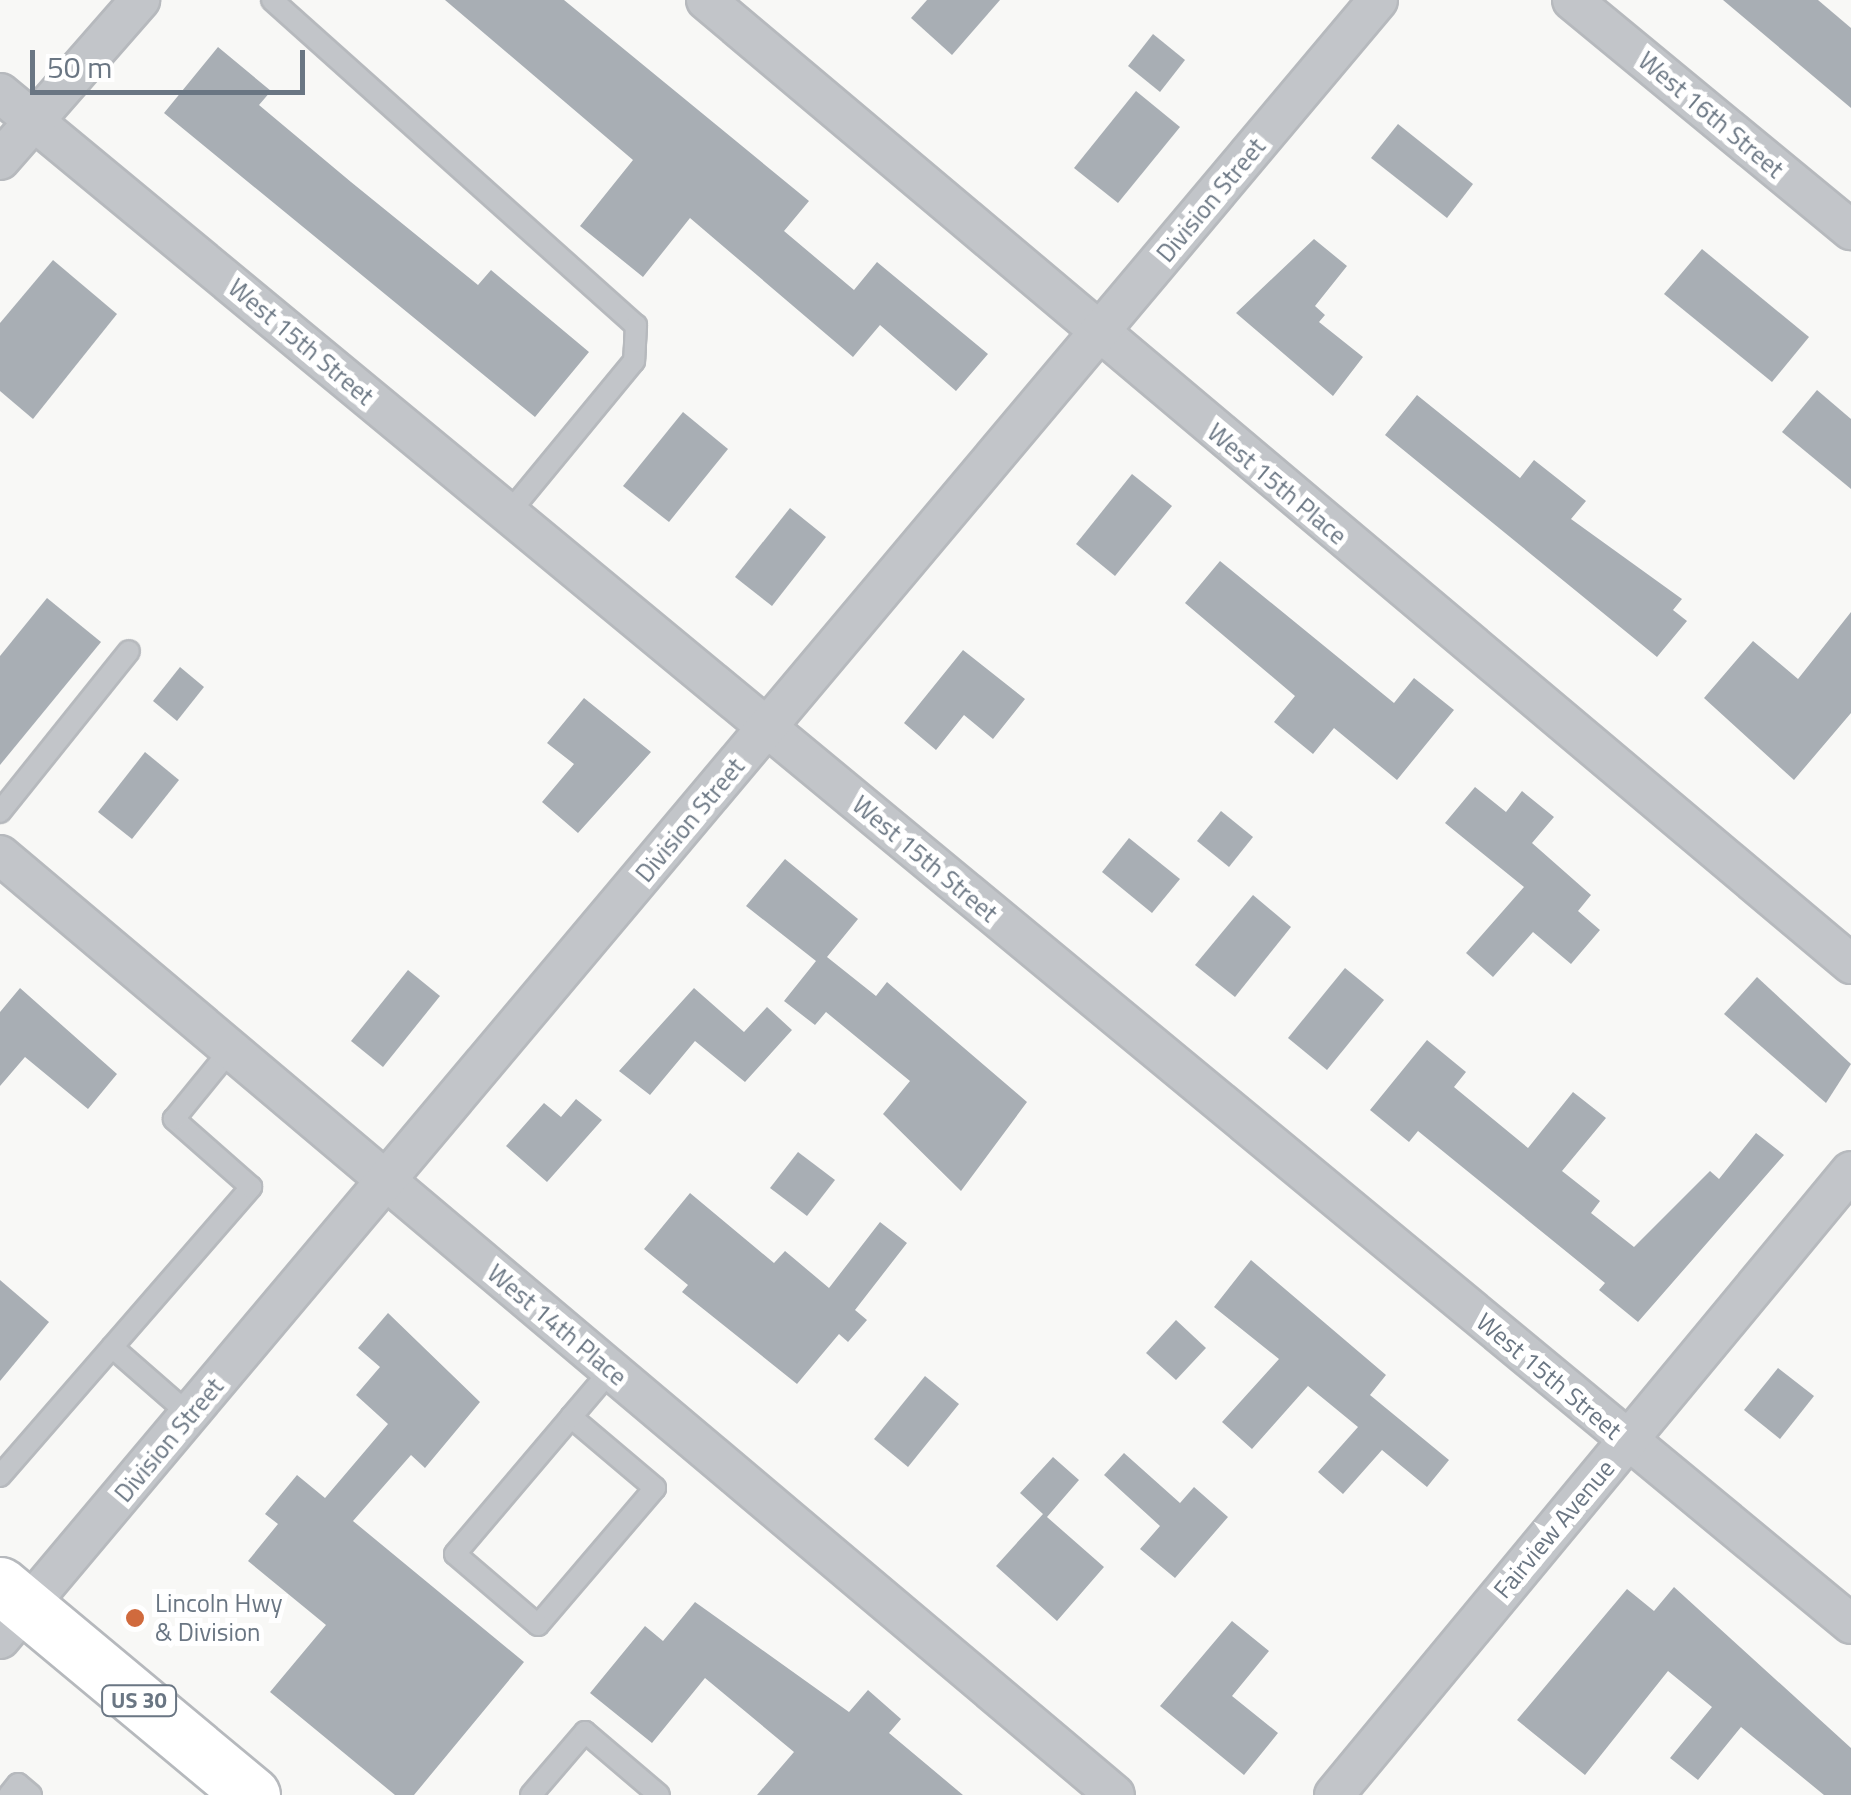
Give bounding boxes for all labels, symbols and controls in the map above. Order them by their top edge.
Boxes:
scale bar [35,30,310,92]
text: 50 m [47,44,112,90]
street label: West 16th Street [1632,46,1790,184]
street label: Division Street [1150,132,1272,268]
street label: West 15th Street [222,273,380,411]
street label: West 15th Place [1201,417,1353,551]
street label: Division Street [629,752,751,888]
street label: West 15th Street [846,790,1004,928]
street label: West 14th Place [481,1258,633,1392]
street label: West 15th Street [1470,1307,1628,1445]
street label: Division Street [108,1372,230,1508]
street label: Fairview Avenue [1487,1454,1621,1604]
place label: Lincoln Hwy & Division [155,1589,283,1648]
marker: Lincoln Hwy & Division [124,1607,146,1629]
road number: US 30 [99,1684,179,1718]

